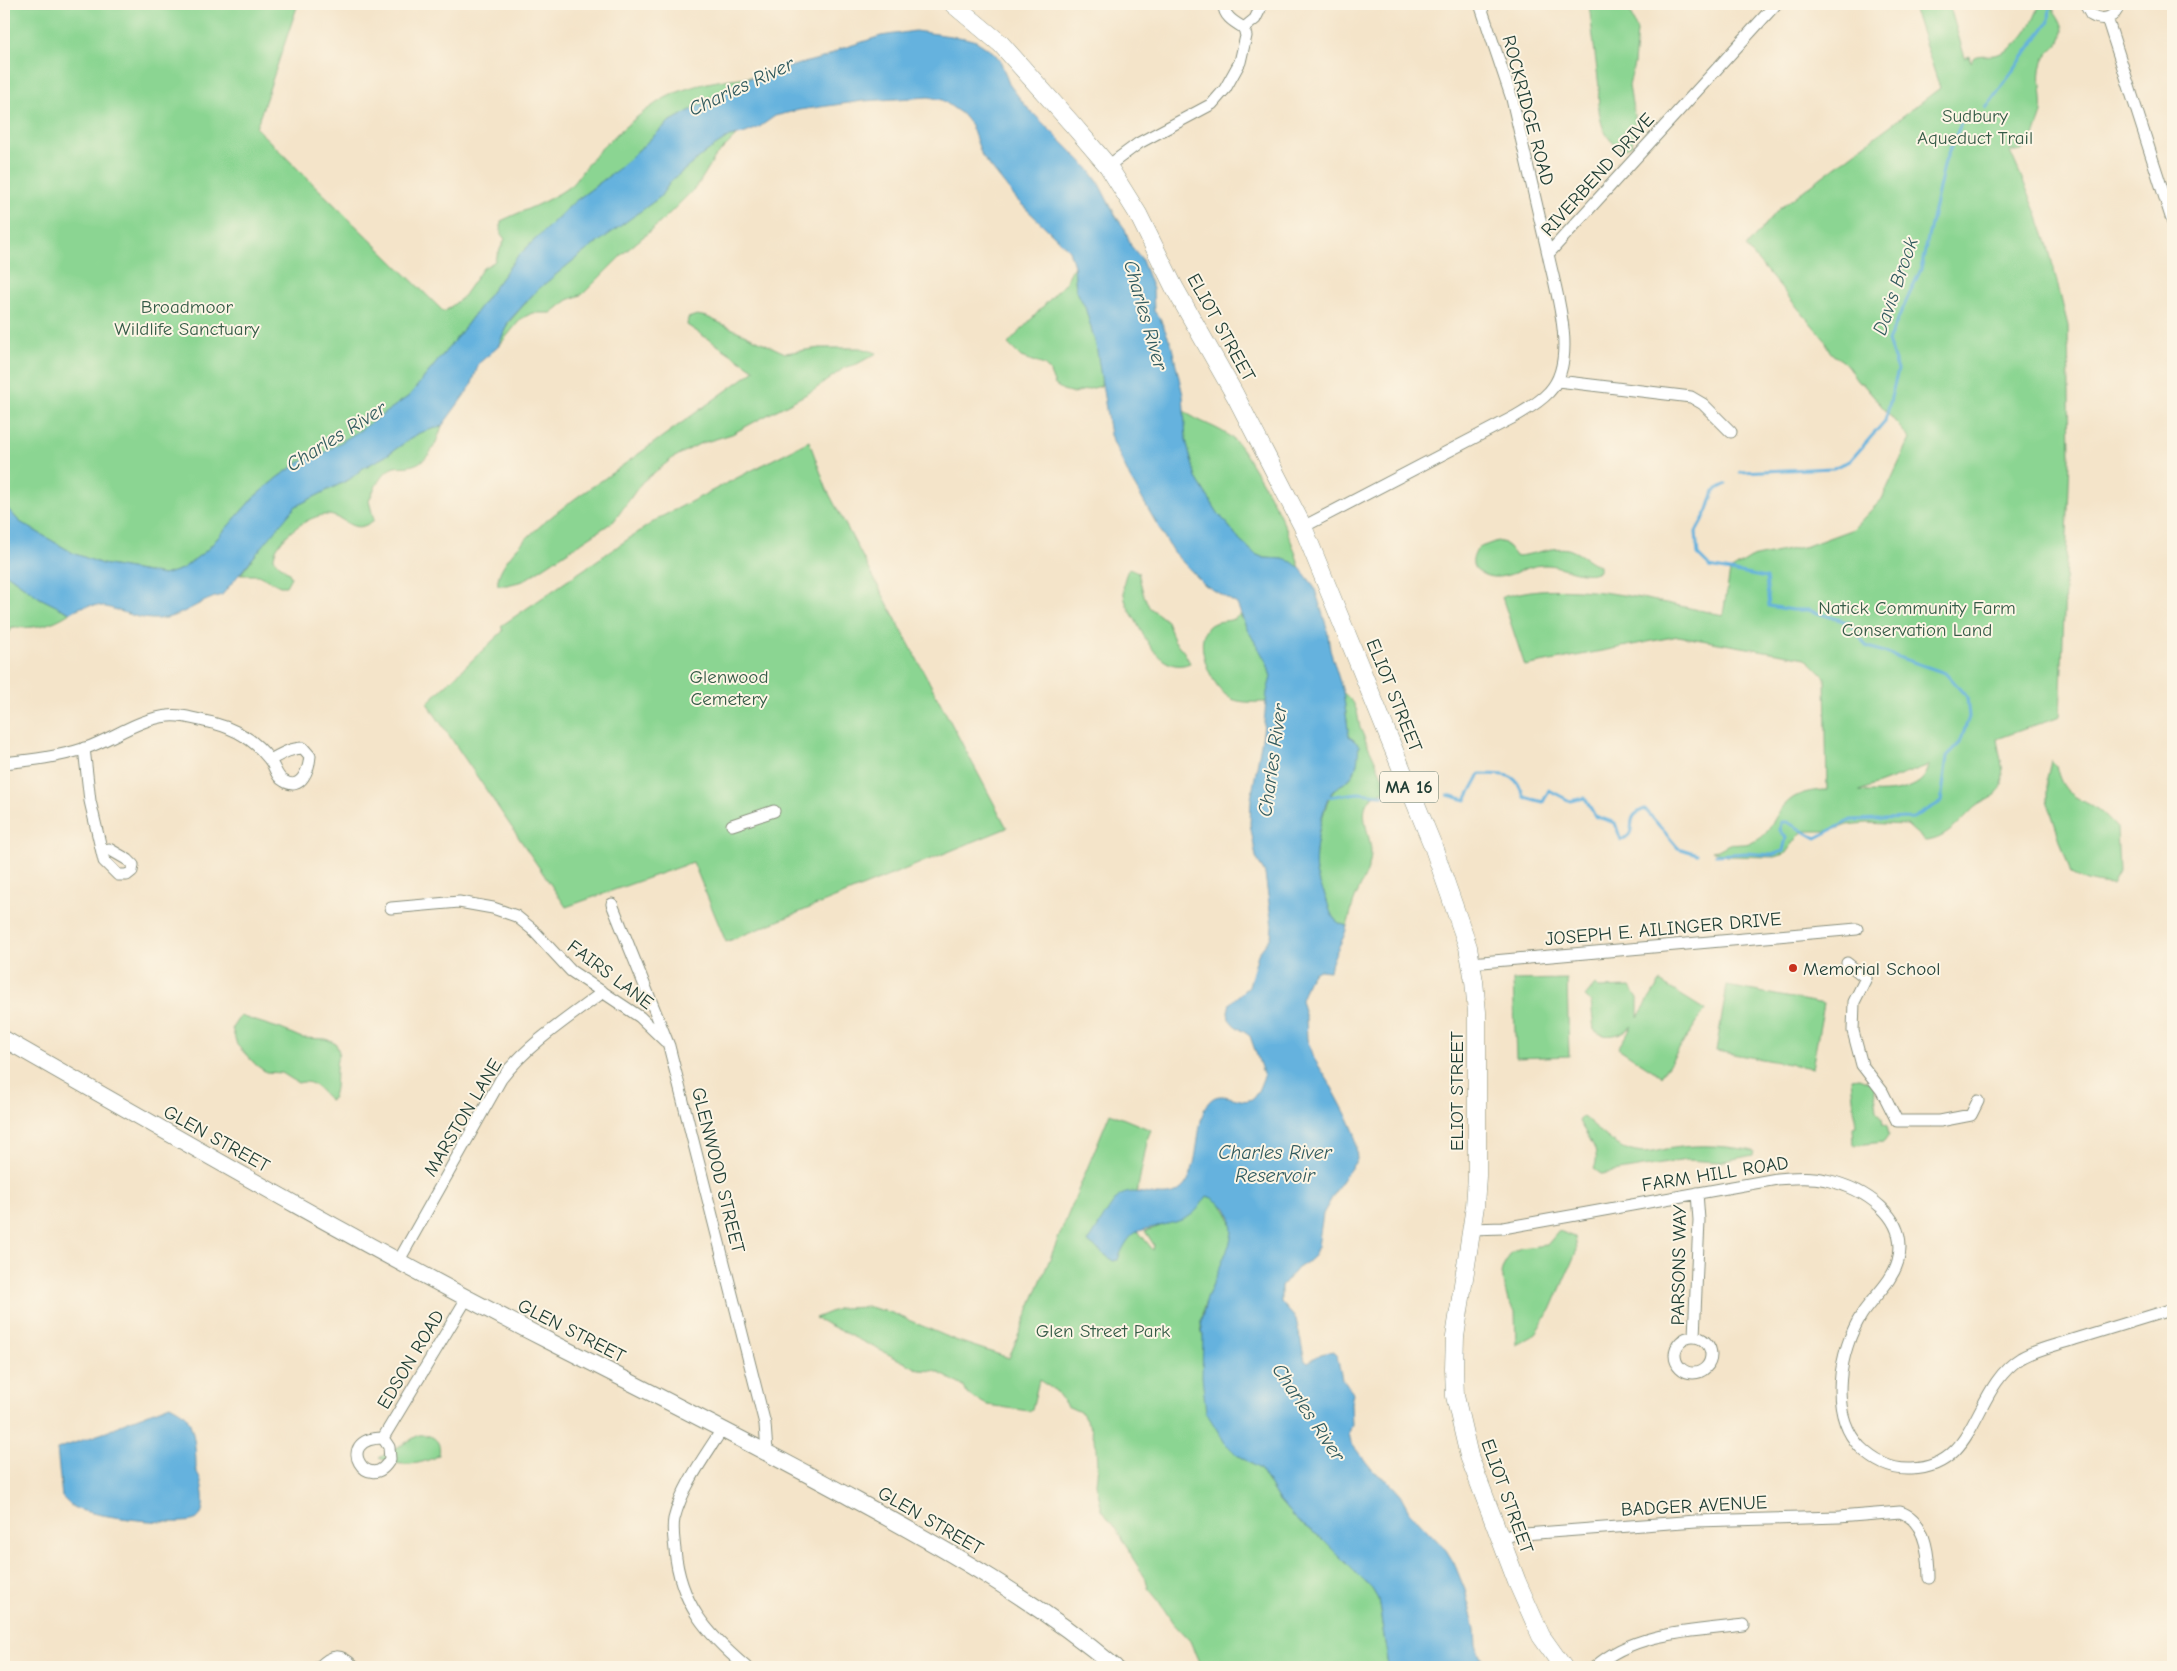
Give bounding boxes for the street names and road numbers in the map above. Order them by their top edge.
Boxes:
street label: ROCKRIDGE ROAD [1497,33,1559,188]
street label: RIVERBEND DRIVE [1537,109,1659,241]
street label: ELIOT STREET [1182,270,1260,385]
street label: ELIOT STREET [1361,636,1427,755]
road number: MA 16 [1380,772,1438,802]
street label: JOSEPH E. AILINGER DRIVE [1544,908,1782,950]
street label: FAIRS LANE [563,935,658,1014]
street label: ELIOT STREET [1446,1031,1468,1151]
street label: MARSTON LANE [419,1055,507,1180]
street label: GLENWOOD STREET [687,1085,749,1255]
street label: GLEN STREET [160,1101,274,1177]
street label: FARM HILL ROAD [1640,1152,1790,1196]
street label: PARSONS WAY [1667,1204,1691,1326]
street label: GLEN STREET [514,1294,629,1368]
street label: EDSON ROAD [373,1306,449,1413]
street label: ELIOT STREET [1476,1436,1538,1557]
street label: GLEN STREET [874,1482,987,1560]
street label: BADGER AVENUE [1620,1491,1768,1521]

